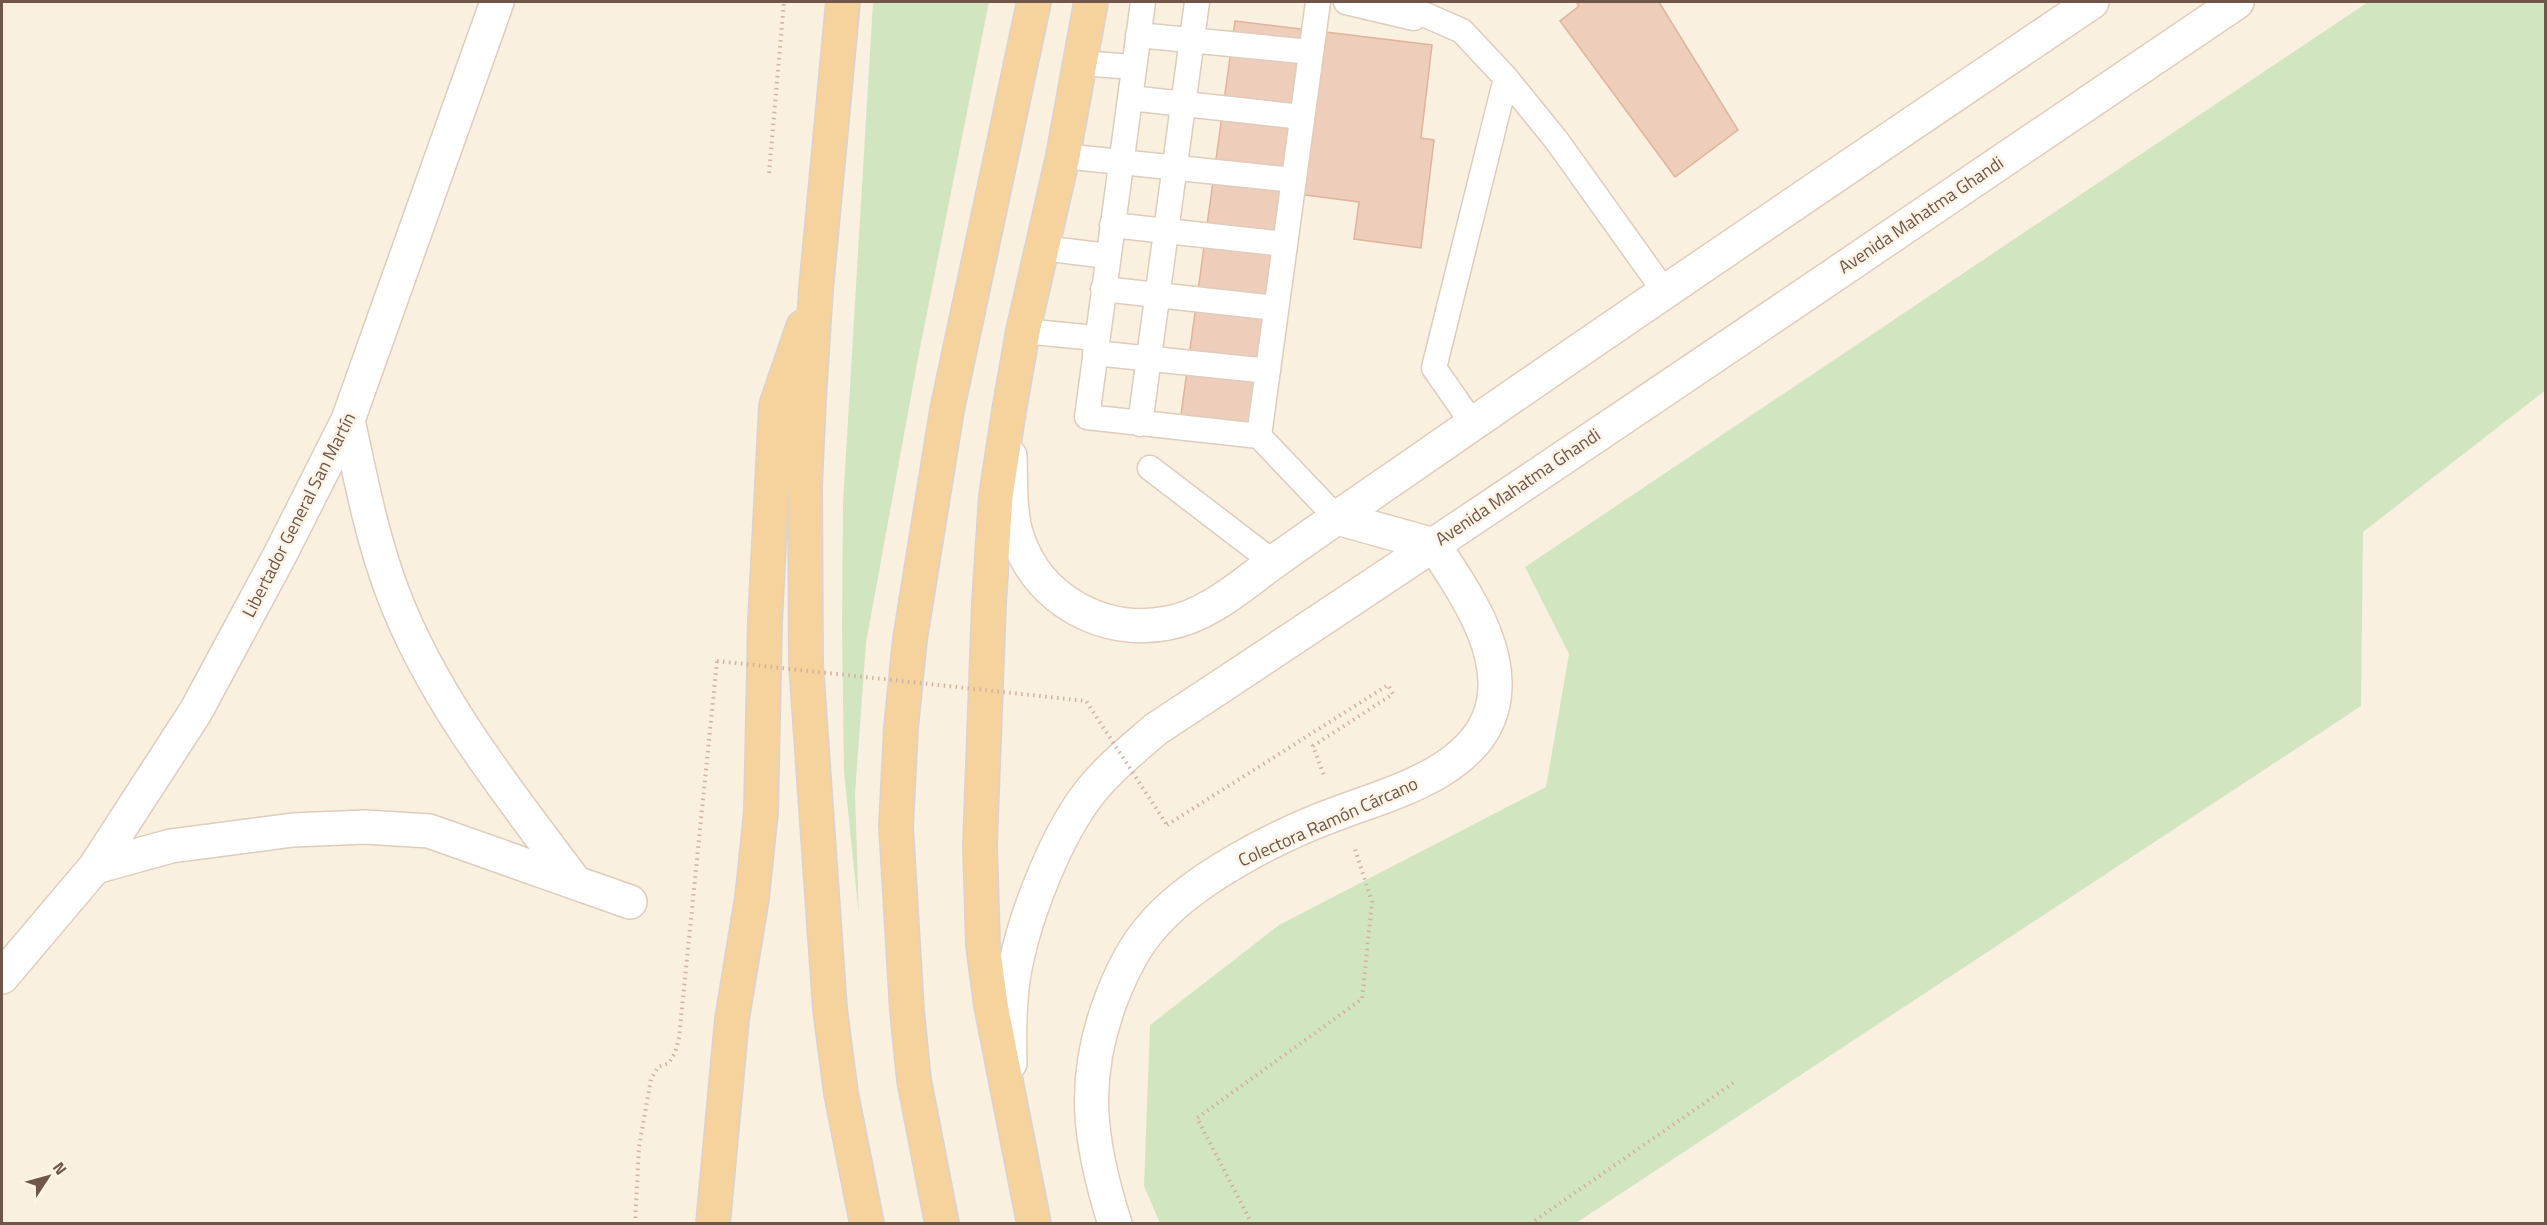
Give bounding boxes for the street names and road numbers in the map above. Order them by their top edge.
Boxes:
street label: Avenida Mahatma Ghandi [1833,149,2009,280]
street label: Libertador General San Martín [235,408,362,622]
street label: Avenida Mahatma Ghandi [1430,421,1606,552]
street label: Colectora Ramón Cárcano [1233,770,1422,873]

